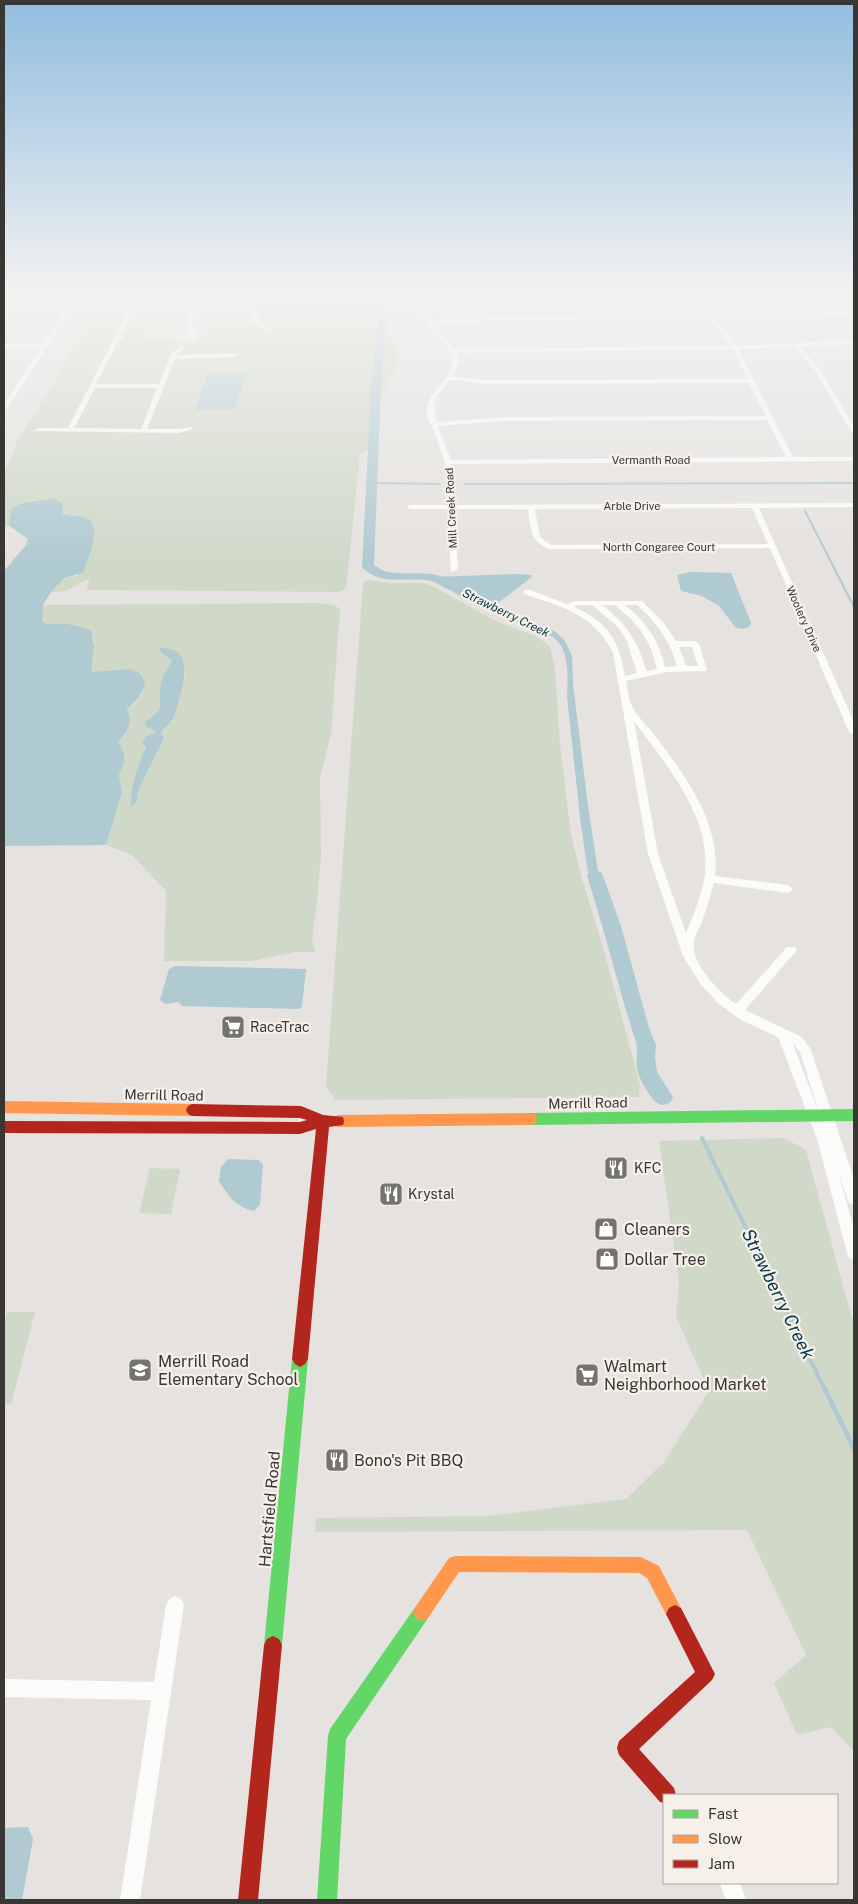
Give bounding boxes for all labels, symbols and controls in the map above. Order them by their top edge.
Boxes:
street label: Vermanth Road [612,454,690,466]
street label: Mill Creek Road [443,467,459,549]
street label: Arble Drive [604,500,660,512]
street label: North Congaree Court [603,541,715,553]
street label: Woolery Drive [784,584,824,654]
water label: Strawberry Creek [460,586,552,640]
supermarket icon: RaceTrac [220,1014,246,1040]
place label: RaceTrac [250,1019,310,1035]
street label: Merrill Road [124,1086,204,1104]
street label: Merrill Road [548,1094,628,1112]
restaurant icon: KFC [603,1155,629,1181]
place label: KFC [634,1160,662,1176]
restaurant icon: Krystal [378,1181,404,1207]
place label: Krystal [408,1186,455,1202]
shop icon: Cleaners [593,1216,619,1242]
place label: Cleaners [624,1220,690,1239]
water label: Strawberry Creek [738,1225,819,1363]
shop icon: Dollar Tree [594,1246,620,1272]
place label: Dollar Tree [624,1250,706,1269]
place label: Merrill Road Elementary School [158,1352,299,1389]
school or university icon: Merrill Road Elementary School [127,1357,153,1383]
place label: Walmart Neighborhood Market [604,1357,766,1394]
supermarket icon: Walmart Neighborhood Market [574,1362,600,1388]
restaurant icon: Bono's Pit BBQ [324,1447,350,1473]
street label: Hartsfield Road [255,1450,284,1568]
place label: Bono's Pit BBQ [354,1451,463,1470]
legend [663,1794,838,1884]
text: Fast [708,1805,738,1822]
text: Slow [708,1830,743,1847]
text: Jam [708,1855,735,1872]

